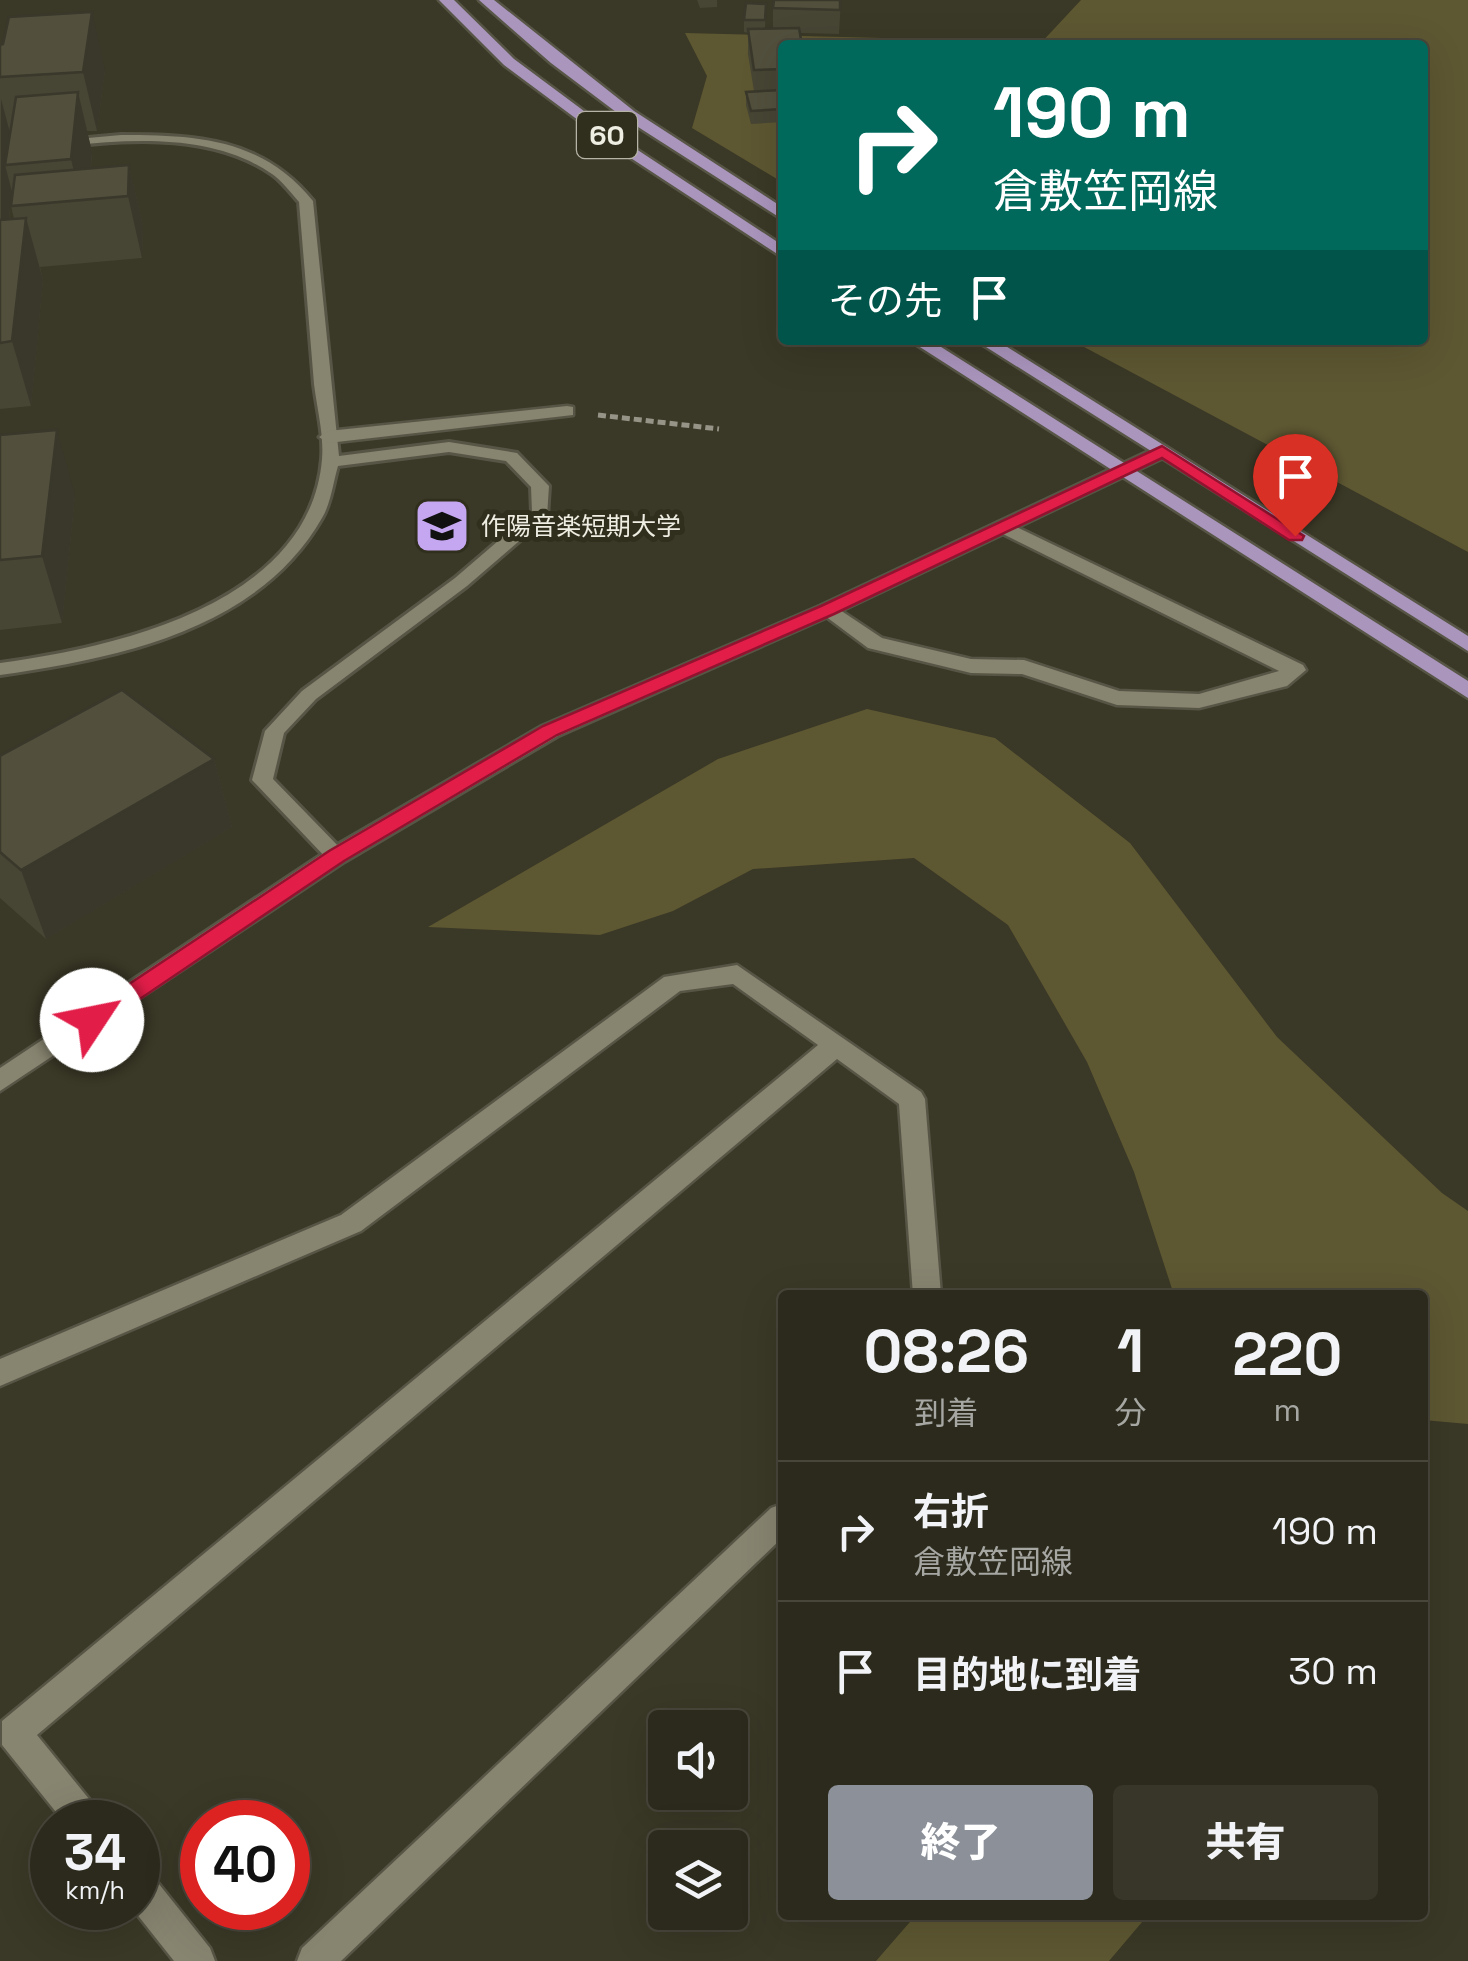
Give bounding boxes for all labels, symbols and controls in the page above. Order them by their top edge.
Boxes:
text: 190 m [993,68,1191,157]
icon: right [828,80,958,210]
road number: 60 [577,112,637,158]
text: 倉敷笠岡線 [993,163,1218,220]
icon: arrive [962,270,1017,325]
text: その先 [828,277,942,325]
pin [1253,434,1338,537]
icon: arrive [1268,449,1323,504]
school or university icon: 作陽音楽短期大学 [412,496,472,556]
place label: 作陽音楽短期大学 [481,510,681,542]
position arrow [40,968,144,1072]
text: 08:26 [864,1313,1029,1390]
text: 1 [1117,1313,1144,1390]
text: 220 [1232,1316,1342,1393]
text: m [1274,1390,1301,1430]
text: 到着 [914,1393,978,1433]
text: 分 [1115,1393,1147,1433]
text: 右折 [913,1488,989,1536]
icon: right [828,1504,883,1559]
text: 190 m [1272,1507,1378,1555]
text: 倉敷笠岡線 [913,1542,1073,1582]
icon: arrive [828,1644,883,1699]
text: 30 m [1288,1647,1378,1695]
text: 目的地に到着 [913,1651,1141,1699]
map controls [648,1710,748,1930]
button: sound [648,1710,748,1810]
button: 終了 [828,1785,1093,1900]
button: 共有 [1113,1785,1378,1900]
speed limit sign: 40 [180,1800,310,1930]
text: 34 [64,1821,126,1885]
button: layers [648,1830,748,1930]
text: km/h [65,1874,125,1906]

